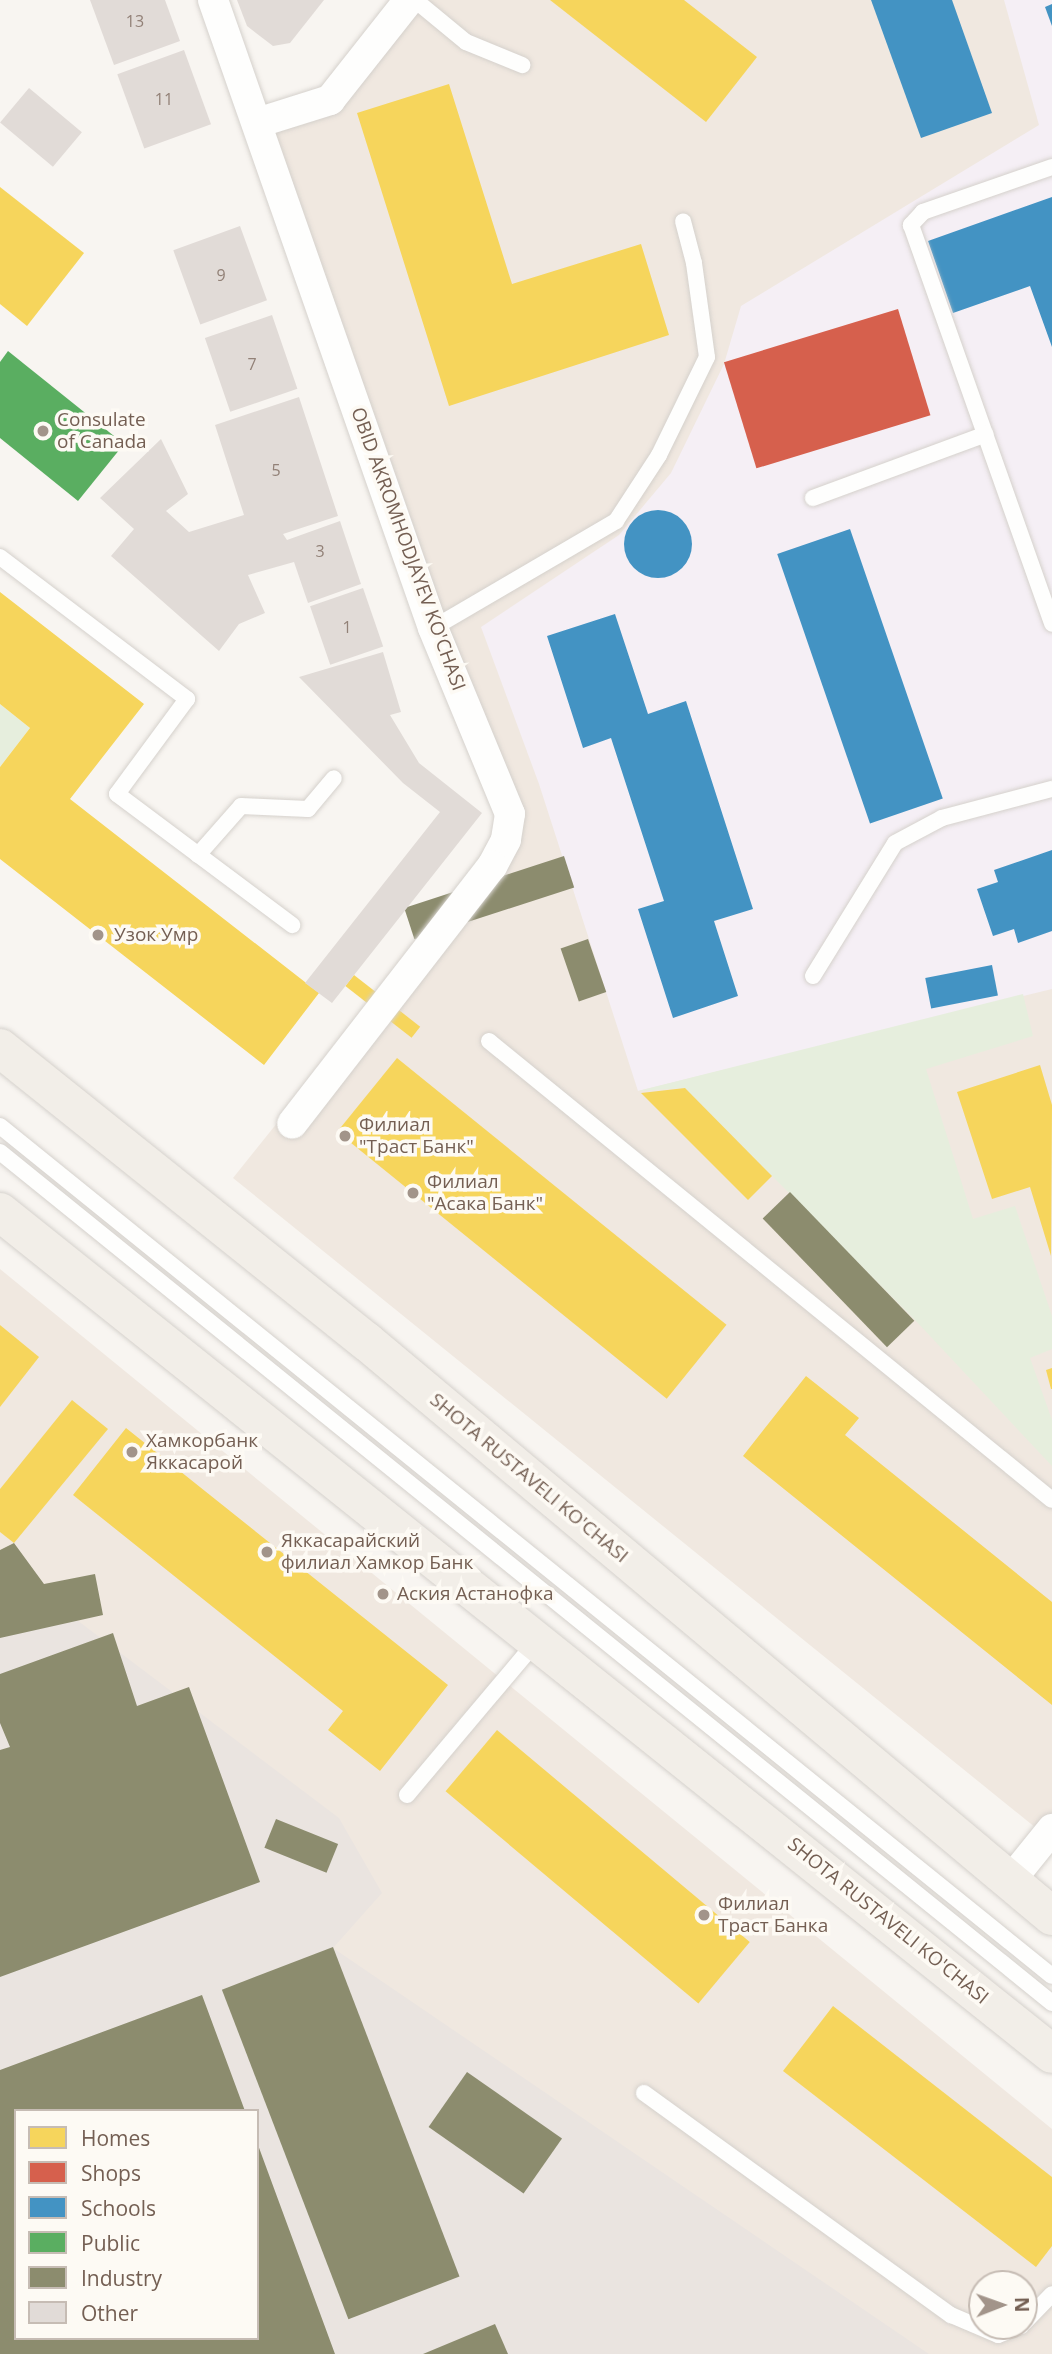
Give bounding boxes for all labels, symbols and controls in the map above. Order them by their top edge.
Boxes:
house number: 13 [126,11,144,31]
house number: 11 [155,89,173,109]
house number: 9 [216,265,226,285]
house number: 7 [247,354,257,374]
street label: OBID AKROMHODJAYEV KO'CHASI [346,404,470,694]
place label: Consulate of Canada [57,409,147,453]
marker: Consulate of Canada [35,423,51,439]
house number: 5 [271,460,281,480]
house number: 3 [315,541,325,561]
house number: 1 [342,617,352,637]
place label: Узок Умр [114,924,198,946]
marker: Узок Умр [88,925,108,945]
place label: Филиал "Траст Банк" [359,1114,474,1158]
marker: Филиал "Траст Банк" [337,1128,353,1144]
place label: Филиал "Асака Банк" [427,1171,543,1215]
marker: Филиал "Асака Банк" [405,1185,421,1201]
street label: SHOTA RUSTAVELI KO'CHASI [425,1388,633,1568]
place label: Хамкорбанк Яккасарой [146,1430,258,1474]
marker: Хамкорбанк Яккасарой [124,1444,140,1460]
place label: Яккасарайский филиал Хамкор Банк [281,1530,473,1574]
marker: Яккасарайский филиал Хамкор Банк [259,1544,275,1560]
place label: Аския Астанофка [397,1583,553,1605]
marker: Аския Астанофка [375,1586,391,1602]
street label: SHOTA RUSTAVELI KO'CHASI [783,1833,993,2009]
place label: Филиал Траст Банка [718,1893,828,1937]
marker: Филиал Траст Банка [696,1907,712,1923]
legend [14,2109,259,2340]
text: Homes [81,2124,150,2152]
text: Shops [81,2159,141,2187]
text: Schools [81,2194,156,2222]
text: Public [81,2229,140,2257]
text: Industry [81,2264,162,2292]
north arrow [968,2270,1038,2340]
text: N [1009,2297,1035,2313]
text: Other [81,2299,138,2327]

